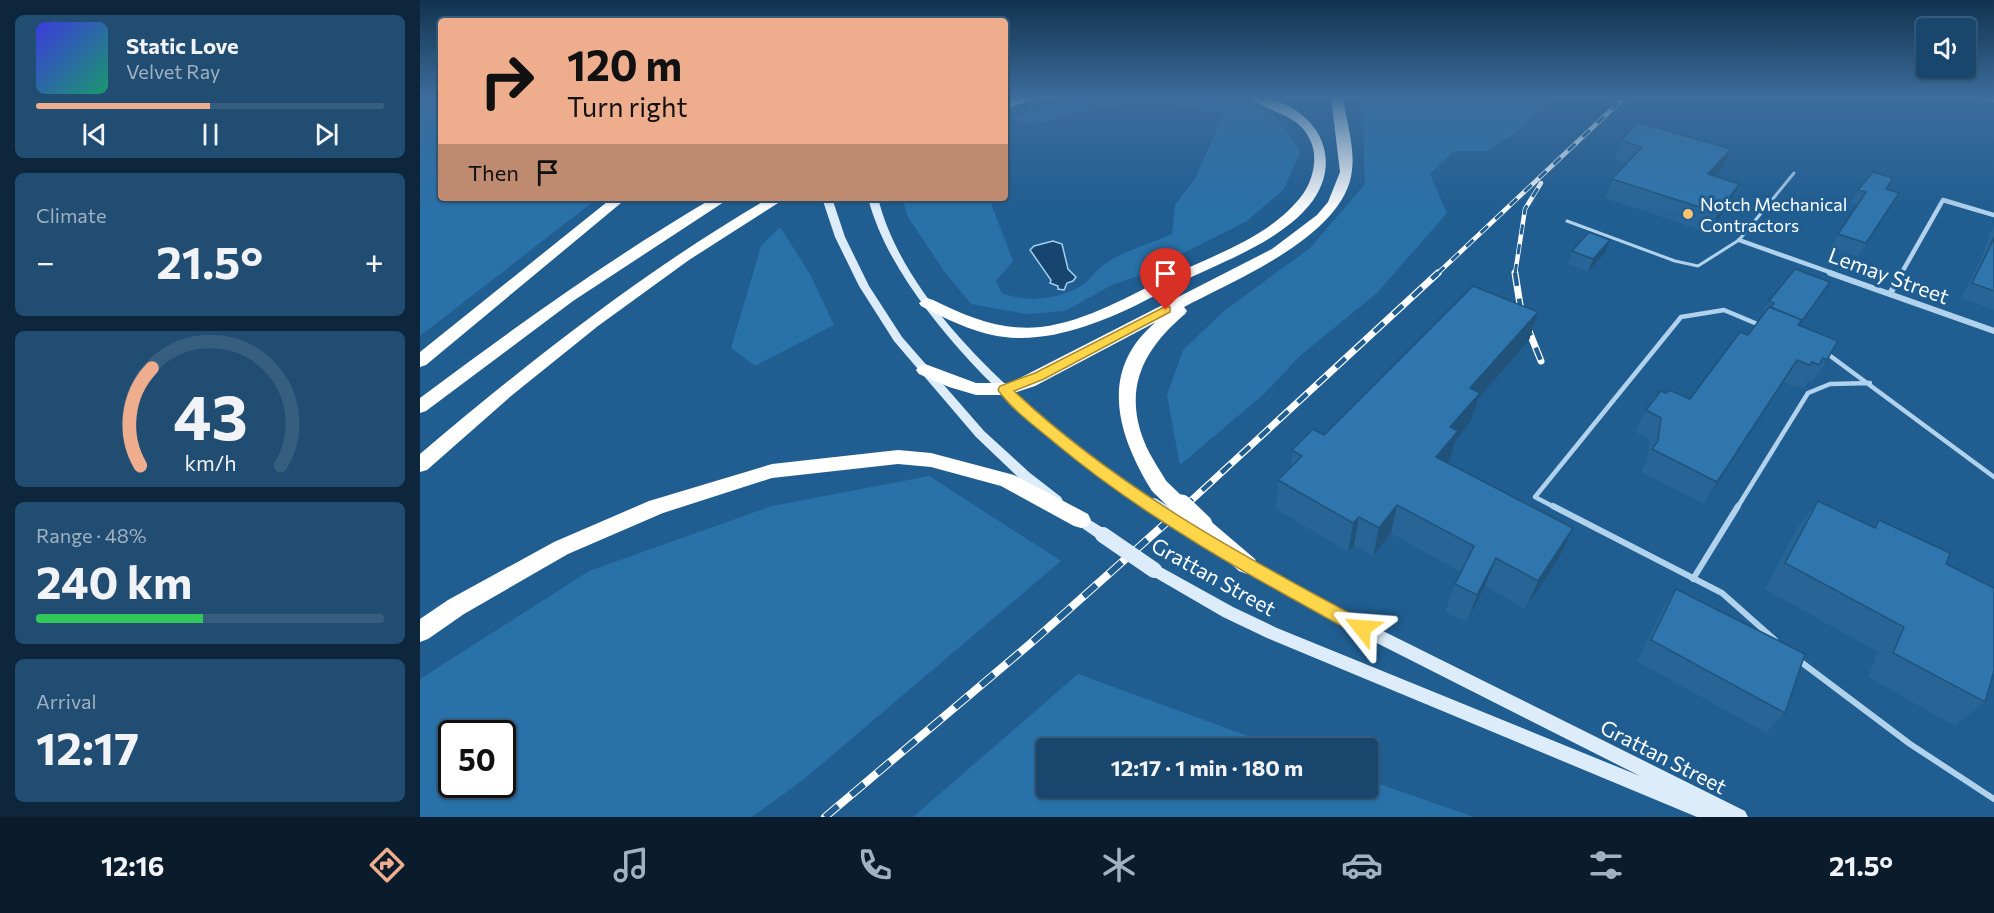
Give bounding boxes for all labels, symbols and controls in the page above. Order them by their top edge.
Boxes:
map controls [1916,18,1976,78]
button: sound [1916,18,1976,78]
text: Static Love [126,32,239,59]
text: 120 m [567,38,682,90]
icon: right [468,42,546,120]
text: Velvet Ray [126,59,220,83]
text: Turn right [567,90,687,123]
icon: previous [78,118,111,151]
icon: pause [194,118,227,151]
icon: next [310,118,343,151]
icon: arrive [531,156,564,189]
text: Then [468,159,519,186]
place label: Notch Mechanical Contractors [1700,193,1847,236]
text: Climate [36,203,106,227]
marker: Notch Mechanical Contractors [1681,207,1695,221]
text: 21.5° [156,233,263,288]
text: − [36,240,55,281]
text: + [365,240,384,281]
street label: Lemay Street [1825,242,1953,308]
pin [1140,248,1191,310]
icon: arrive [1149,257,1182,290]
text: 43 [173,377,247,453]
text: km/h [184,449,236,475]
text: Range · 48% [36,523,147,547]
street label: Grattan Street [1148,532,1280,620]
text: 240 km [36,553,192,608]
position arrow [1330,596,1394,660]
text: Arrival [36,689,97,713]
street label: Grattan Street [1597,713,1731,799]
text: 12:17 [36,719,139,774]
speed limit sign: 50 [438,720,516,798]
text: 12:17 · 1 min · 180 m [1111,754,1303,781]
icon: directions [366,844,408,886]
icon: music [610,844,652,886]
icon: phone [854,844,896,886]
icon: climate [1098,844,1140,886]
icon: car [1341,844,1383,886]
icon: filters [1585,844,1627,886]
text: 12:16 [101,849,165,882]
text: 21.5° [1829,849,1893,882]

